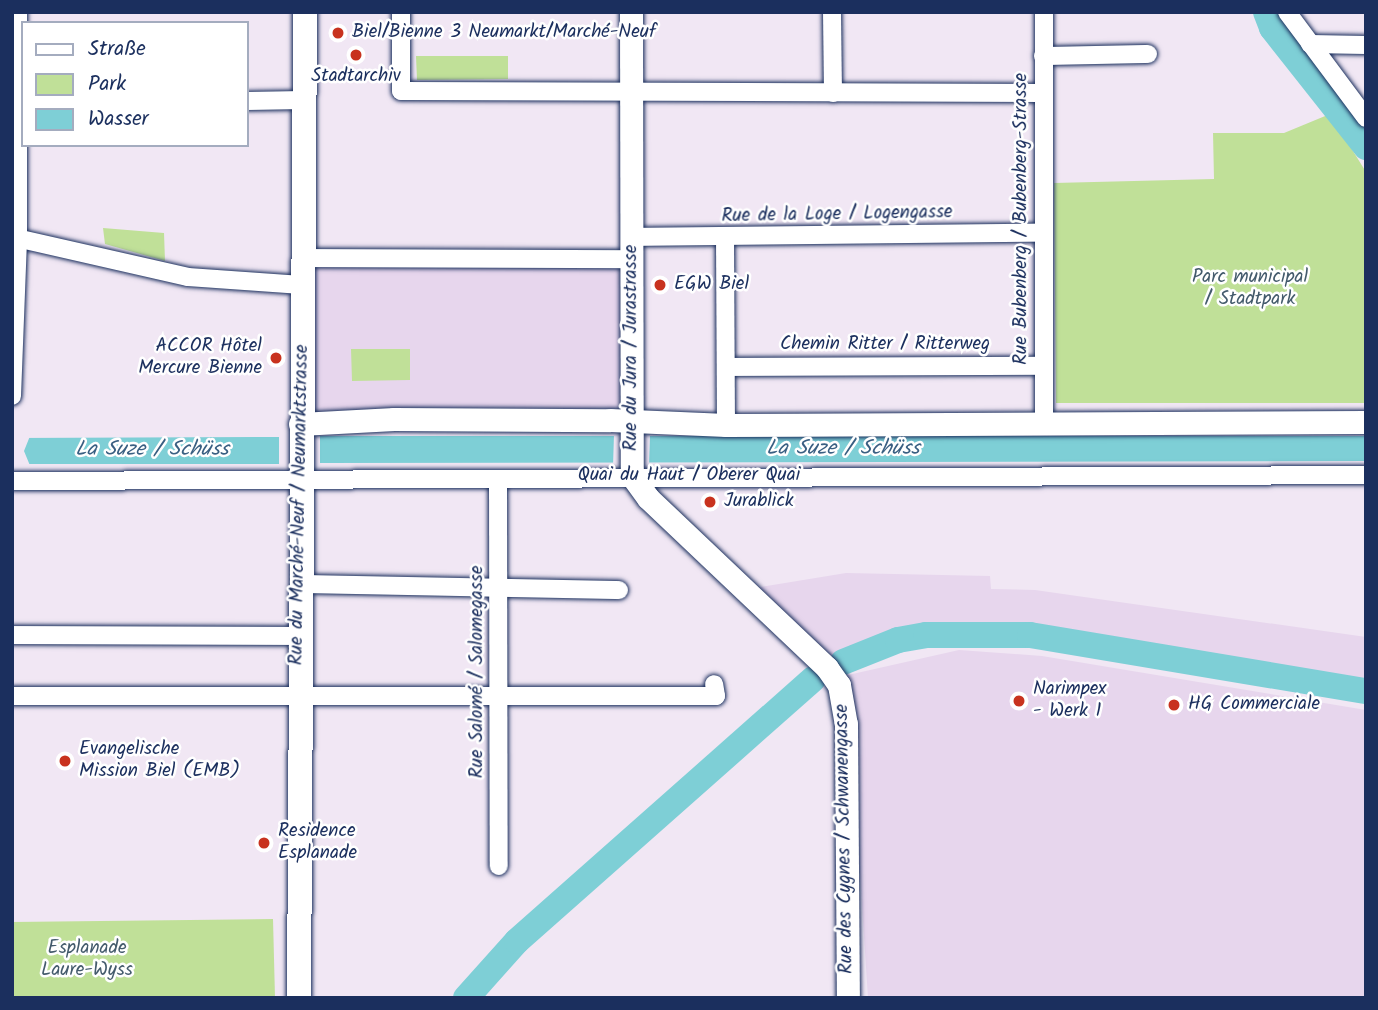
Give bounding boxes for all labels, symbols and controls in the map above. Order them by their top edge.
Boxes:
legend [21,21,248,147]
place label: Biel/Bienne 3 Neumarkt/Marché-Neuf [352,22,656,44]
marker: Biel/Bienne 3 Neumarkt/Marché-Neuf [330,25,346,41]
text: Straße [88,33,146,66]
marker: Stadtarchiv [348,47,364,63]
place label: Stadtarchiv [311,66,401,88]
text: Park [88,68,126,101]
street label: Rue Bubenberg / Bubenberg-Strasse [1011,73,1033,365]
text: Wasser [88,103,149,136]
street label: Rue de la Loge / Logengasse [721,202,953,228]
street label: Rue du Jura / Jurastrasse [621,245,643,451]
park label: Parc municipal / Stadtpark [1192,267,1308,311]
place label: EGW Biel [674,274,749,296]
marker: EGW Biel [652,277,668,293]
street label: Chemin Ritter / Ritterweg [780,334,990,356]
place label: ACCOR Hôtel Mercure Bienne [138,336,262,380]
street label: Rue du Marché-Neuf / Neumarktstrasse [286,344,314,666]
marker: ACCOR Hôtel Mercure Bienne [268,350,284,366]
water label: La Suze / Schüss [766,436,920,462]
water label: La Suze / Schüss [75,437,229,463]
street label: Quai du Haut / Oberer Quai [578,465,800,487]
place label: Jurablick [724,491,794,513]
marker: Jurablick [702,494,718,510]
street label: Rue Salomé / Salomegasse [467,566,489,778]
place label: Narimpex - Werk 1 [1033,679,1106,723]
marker: Narimpex - Werk 1 [1011,693,1027,709]
place label: HG Commerciale [1188,694,1320,716]
marker: HG Commerciale [1166,697,1182,713]
street label: Rue des Cygnes / Schwanengasse [831,704,859,974]
place label: Evangelische Mission Biel (EMB) [79,739,240,783]
marker: Evangelische Mission Biel (EMB) [57,753,73,769]
place label: Residence Esplanade [278,821,357,865]
marker: Residence Esplanade [256,835,272,851]
park label: Esplanade Laure-Wyss [41,938,133,982]

